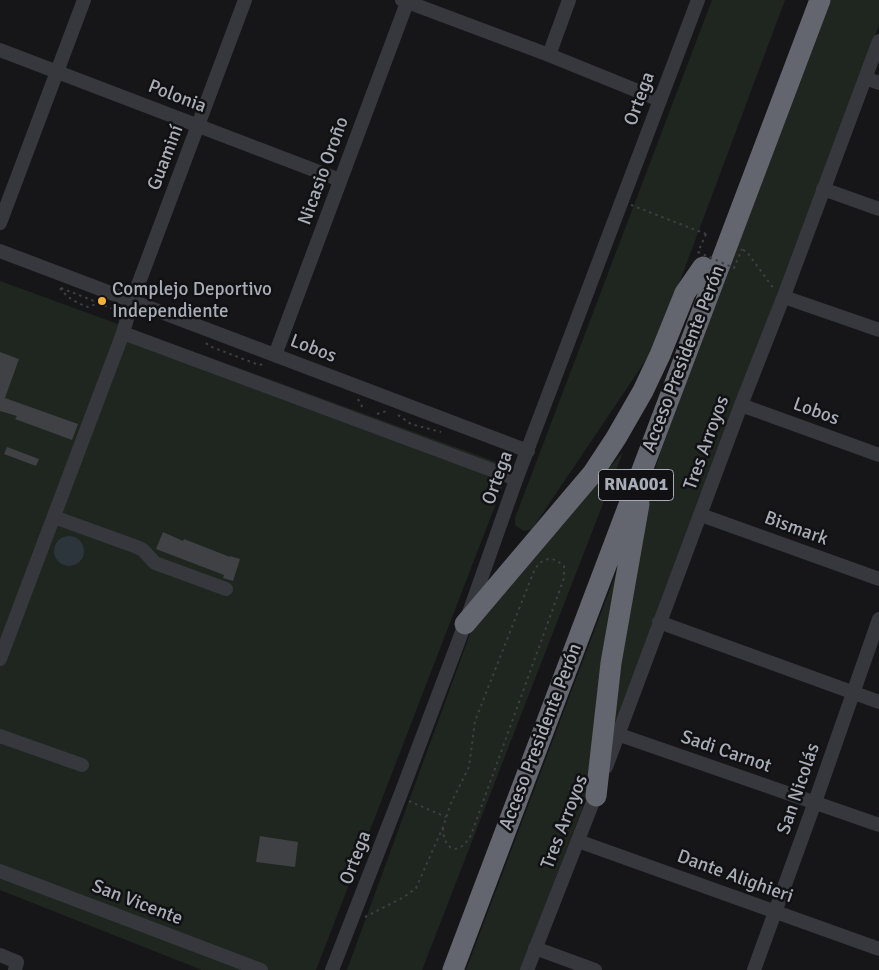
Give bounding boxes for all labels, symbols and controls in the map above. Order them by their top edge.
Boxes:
street label: Ortega [620,69,660,129]
street label: Polonia [145,76,209,118]
street label: Nicasio Oroño [294,114,354,228]
street label: Guaminí [143,122,189,194]
street label: Acceso Presidente Perón [638,263,730,455]
place label: Complejo Deportivo Independiente [112,279,272,323]
marker: Complejo Deportivo Independiente [96,295,108,307]
street label: Lobos [287,330,339,368]
street label: Tres Arroyos [679,393,735,493]
street label: Lobos [790,393,842,431]
street label: Ortega [478,448,518,508]
road number: RNA001 [598,470,674,500]
street label: Bismark [761,507,831,551]
street label: Acceso Presidente Perón [495,641,587,833]
street label: Sadi Carnot [678,726,774,778]
street label: San Nicolás [773,740,825,838]
street label: Tres Arroyos [537,772,593,872]
street label: Ortega [335,828,377,888]
street label: Dante Alighieri [674,845,796,909]
street label: San Vicente [88,875,186,931]

